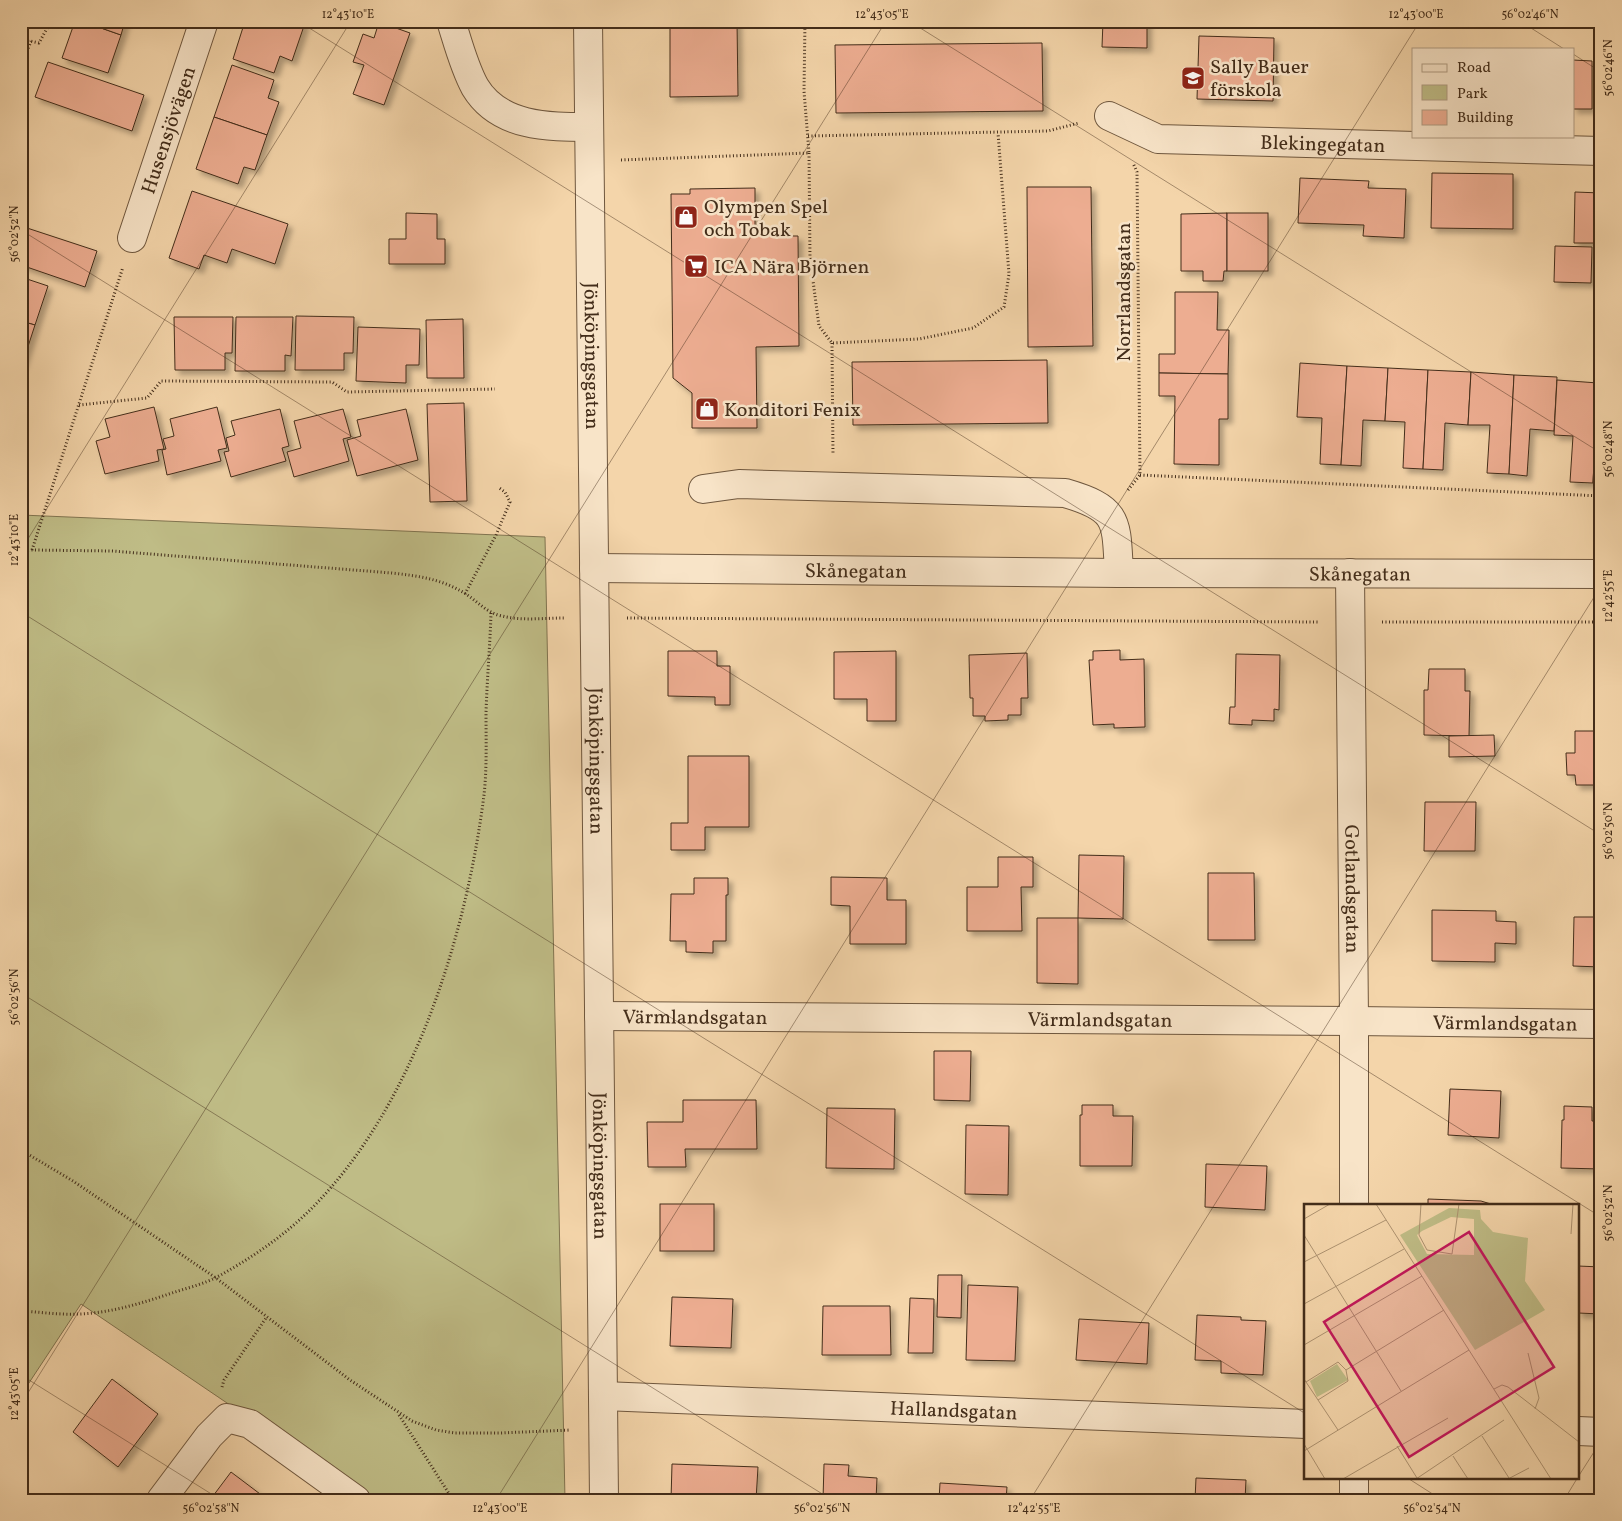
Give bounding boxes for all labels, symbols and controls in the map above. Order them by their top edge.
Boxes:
text: 12°43'10"E [322,7,374,23]
text: 12°43'05"E [855,7,909,23]
text: 12°43'00"E [1388,7,1444,23]
text: 56°02'46"N [1501,7,1559,23]
text: 56°02'46"N [1601,39,1617,97]
legend [1412,48,1574,138]
place label: Sally Bauer förskola [1210,54,1309,105]
text: Road [1457,58,1491,79]
street label: Husensjövägen [136,63,204,198]
school or university icon: Sally Bauer förskola [1180,65,1206,91]
text: Park [1457,84,1488,105]
text: Building [1457,108,1514,129]
street label: Blekingegatan [1260,130,1386,161]
place label: Olympen Spel och Tobak [704,194,828,245]
shop icon: Olympen Spel och Tobak [673,204,699,230]
text: 56°02'52"N [7,205,23,262]
street label: Norrlandsgatan [1111,223,1139,361]
supermarket icon: ICA Nära Björnen [683,253,709,279]
place label: ICA Nära Björnen [714,254,870,282]
street label: Jönköpingsgatan [575,282,605,430]
shop icon: Konditori Fenix [694,396,720,422]
place label: Konditori Fenix [724,397,861,425]
text: 56°02'48"N [1601,420,1617,477]
text: 12°43'10"E [7,514,23,566]
street label: Skånegatan [805,558,907,587]
street label: Skånegatan [1309,561,1411,590]
text: 12°42'55"E [1601,569,1617,623]
street label: Jönköpingsgatan [580,687,609,835]
text: 56°02'50"N [1601,802,1617,860]
street label: Gotlandsgatan [1336,824,1365,954]
text: 56°02'56"N [7,969,23,1025]
street label: Värmlandsgatan [622,1004,768,1033]
street label: Värmlandsgatan [1027,1007,1173,1036]
street label: Värmlandsgatan [1432,1010,1578,1040]
street label: Jönköpingsgatan [584,1092,613,1240]
text: 56°02'52"N [1601,1184,1617,1241]
inset map [1304,1204,1580,1478]
text: 12°43'05"E [7,1367,23,1421]
street label: Hallandsgatan [889,1395,1018,1428]
text: 56°02'58"N [183,1501,239,1517]
text: 12°43'00"E [472,1501,528,1517]
text: 56°02'56"N [794,1501,850,1517]
text: 12°42'55"E [1007,1501,1061,1517]
text: 56°02'54"N [1403,1501,1461,1517]

